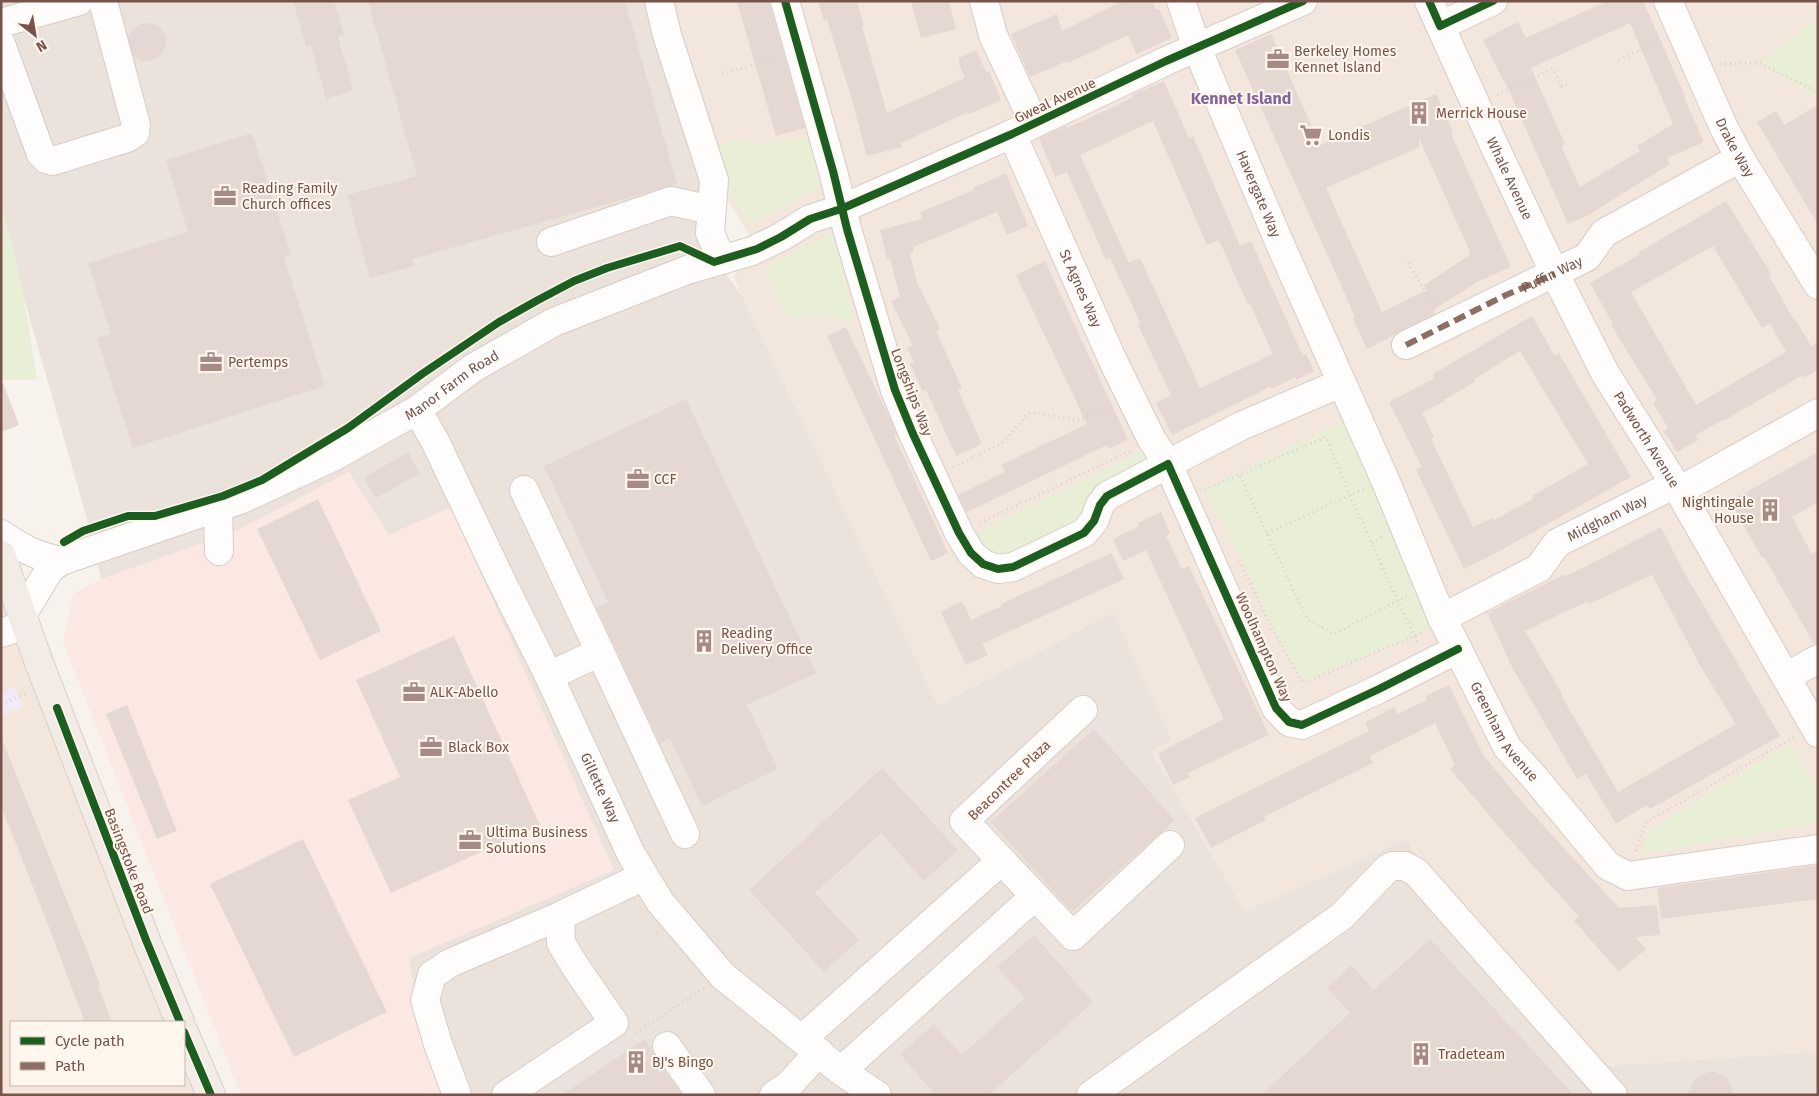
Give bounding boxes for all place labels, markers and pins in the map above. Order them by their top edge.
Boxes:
place label: Berkeley Homes Kennet Island [1294,43,1397,76]
office icon: Berkeley Homes Kennet Island [1265,46,1291,72]
building icon: Merrick House [1406,100,1432,126]
place label: Merrick House [1436,105,1527,122]
supermarket icon: Londis [1298,122,1324,148]
place label: Londis [1328,127,1370,144]
place label: Reading Family Church offices [242,180,337,213]
office icon: Reading Family Church offices [212,183,238,209]
office icon: Pertemps [198,349,224,375]
place label: Pertemps [228,354,289,371]
office icon: CCF [625,466,651,492]
place label: CCF [654,471,676,488]
place label: Nightingale House [1682,494,1754,527]
building icon: Nightingale House [1757,497,1783,523]
place label: Reading Delivery Office [721,625,813,658]
building icon: Reading Delivery Office [691,628,717,654]
office icon: ALK-Abello [401,679,427,705]
place label: ALK-Abello [430,684,499,701]
office icon: Black Box [418,734,444,760]
place label: Black Box [448,739,509,756]
place label: Ultima Business Solutions [486,824,588,857]
office icon: Ultima Business Solutions [457,827,483,853]
building icon: Tradeteam [1408,1041,1434,1067]
place label: Tradeteam [1438,1046,1505,1063]
building icon: BJ's Bingo [623,1049,649,1075]
place label: BJ's Bingo [652,1054,714,1071]

